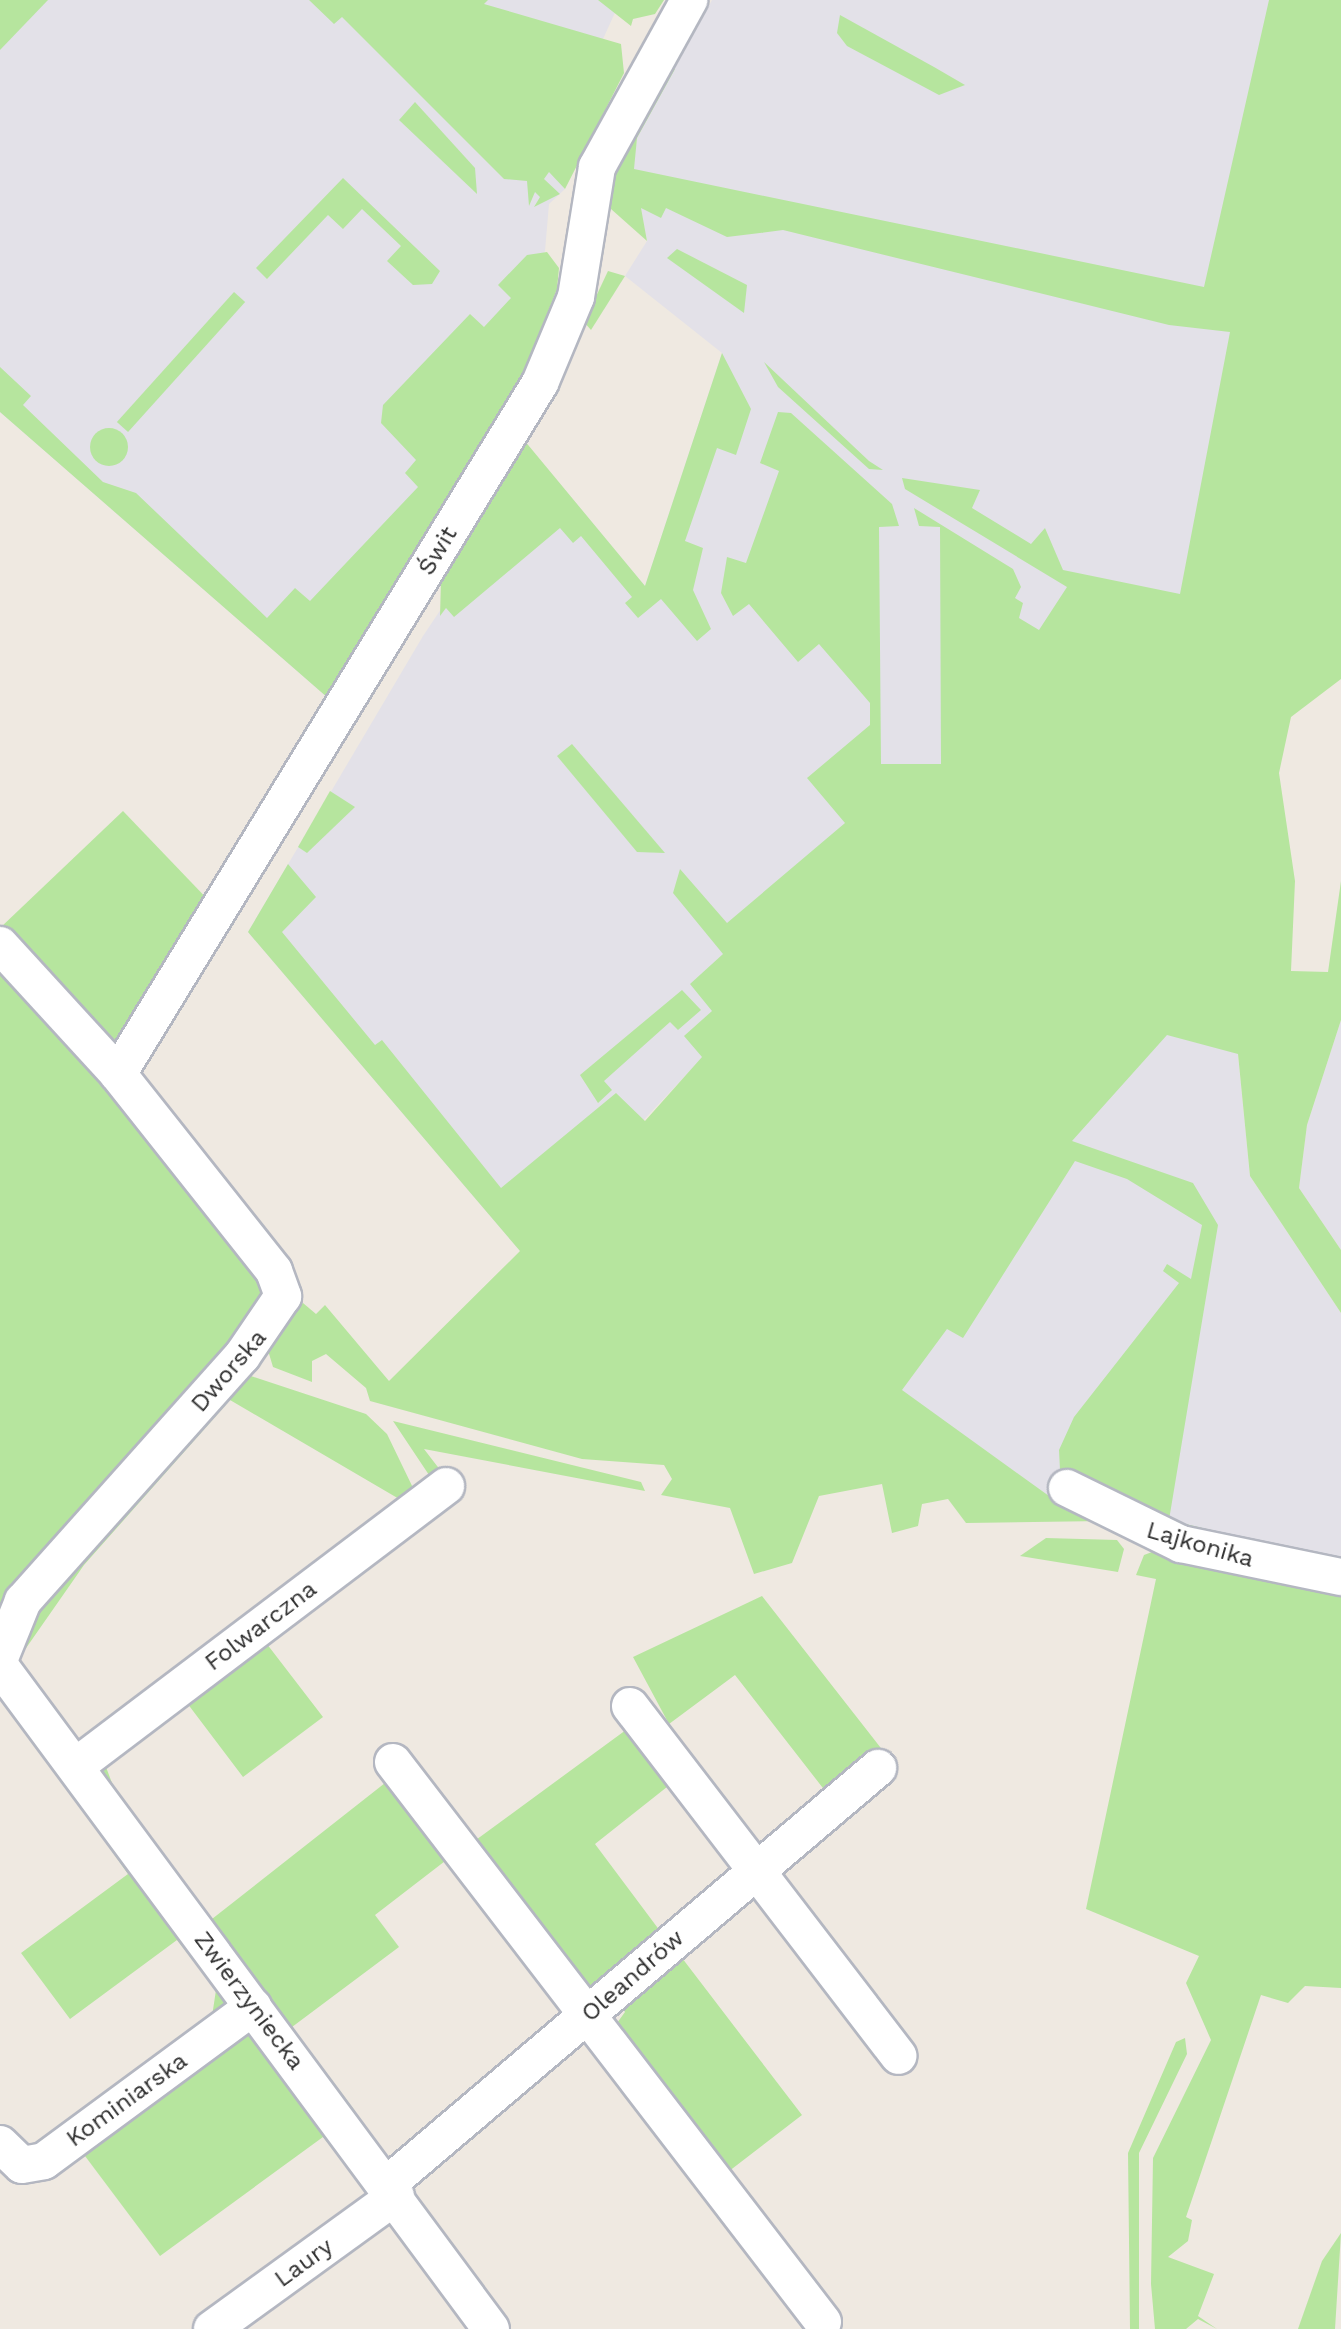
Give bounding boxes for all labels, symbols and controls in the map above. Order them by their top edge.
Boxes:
street label: Świt [412,521,464,581]
street label: Dworska [185,1324,273,1418]
street label: Lajkonika [1143,1516,1257,1574]
street label: Folwarczna [200,1575,322,1677]
street label: Oleandrów [576,1924,690,2028]
street label: Zwierzyniecka [188,1926,310,2076]
street label: Kominiarska [61,2047,193,2153]
street label: Laury [269,2232,339,2294]

